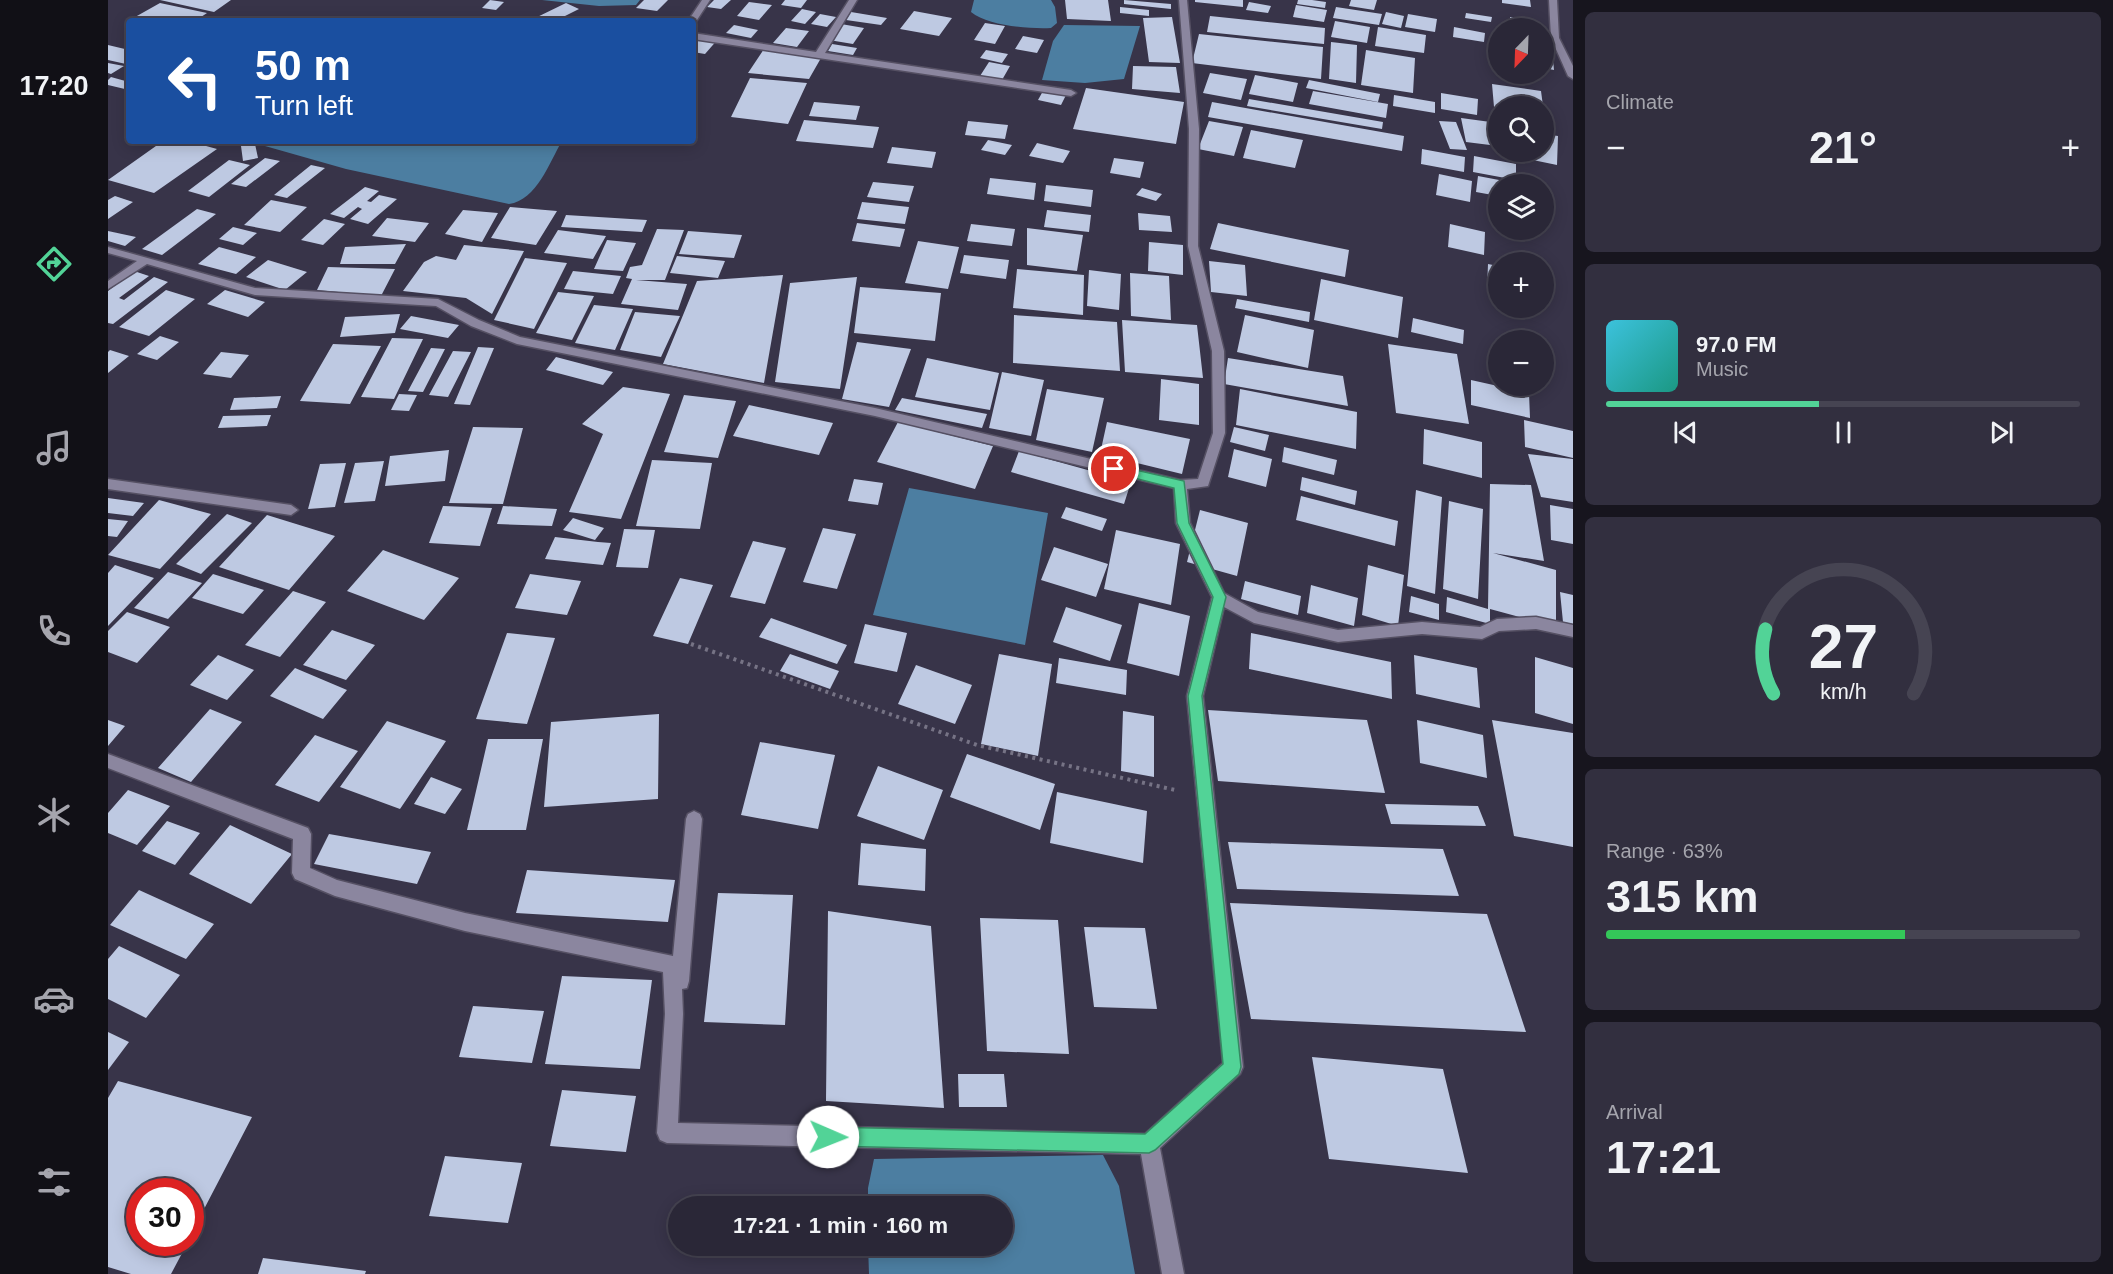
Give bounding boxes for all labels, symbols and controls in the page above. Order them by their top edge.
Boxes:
north arrow [1488,18,1554,84]
map controls [1488,18,1554,396]
icon: left [156,42,234,120]
text: 50 m [255,42,351,89]
text: 17:20 [19,71,89,101]
text: Turn left [255,91,353,121]
text: Climate [1606,91,1674,113]
button: search [1488,96,1554,162]
text: 21° [1809,122,1877,173]
text: − [1606,129,1625,166]
text: + [2061,129,2080,166]
button: layers [1488,174,1554,240]
icon: directions [33,243,75,285]
button: + [1488,252,1554,318]
button: − [1488,330,1554,396]
text: 97.0 FM [1696,332,1777,357]
text: Music [1696,358,1748,380]
icon: previous [1669,416,1702,449]
icon: pause [1827,416,1860,449]
icon: next [1985,416,2018,449]
icon: music [33,427,75,469]
pin [1088,443,1139,494]
icon: arrive [1097,452,1130,485]
icon: phone [33,610,75,652]
text: 27 [1808,612,1878,681]
text: km/h [1820,680,1866,704]
icon: climate [33,794,75,836]
text: Range · 63% [1606,840,1723,862]
text: 315 km [1606,871,1759,922]
icon: car [33,978,75,1020]
text: Arrival [1606,1101,1663,1123]
position arrow [796,1105,860,1169]
text: 17:21 [1606,1132,1721,1183]
icon: filters [33,1161,75,1203]
speed limit sign: 30 [126,1178,204,1256]
text: 17:21 · 1 min · 160 m [733,1213,948,1238]

